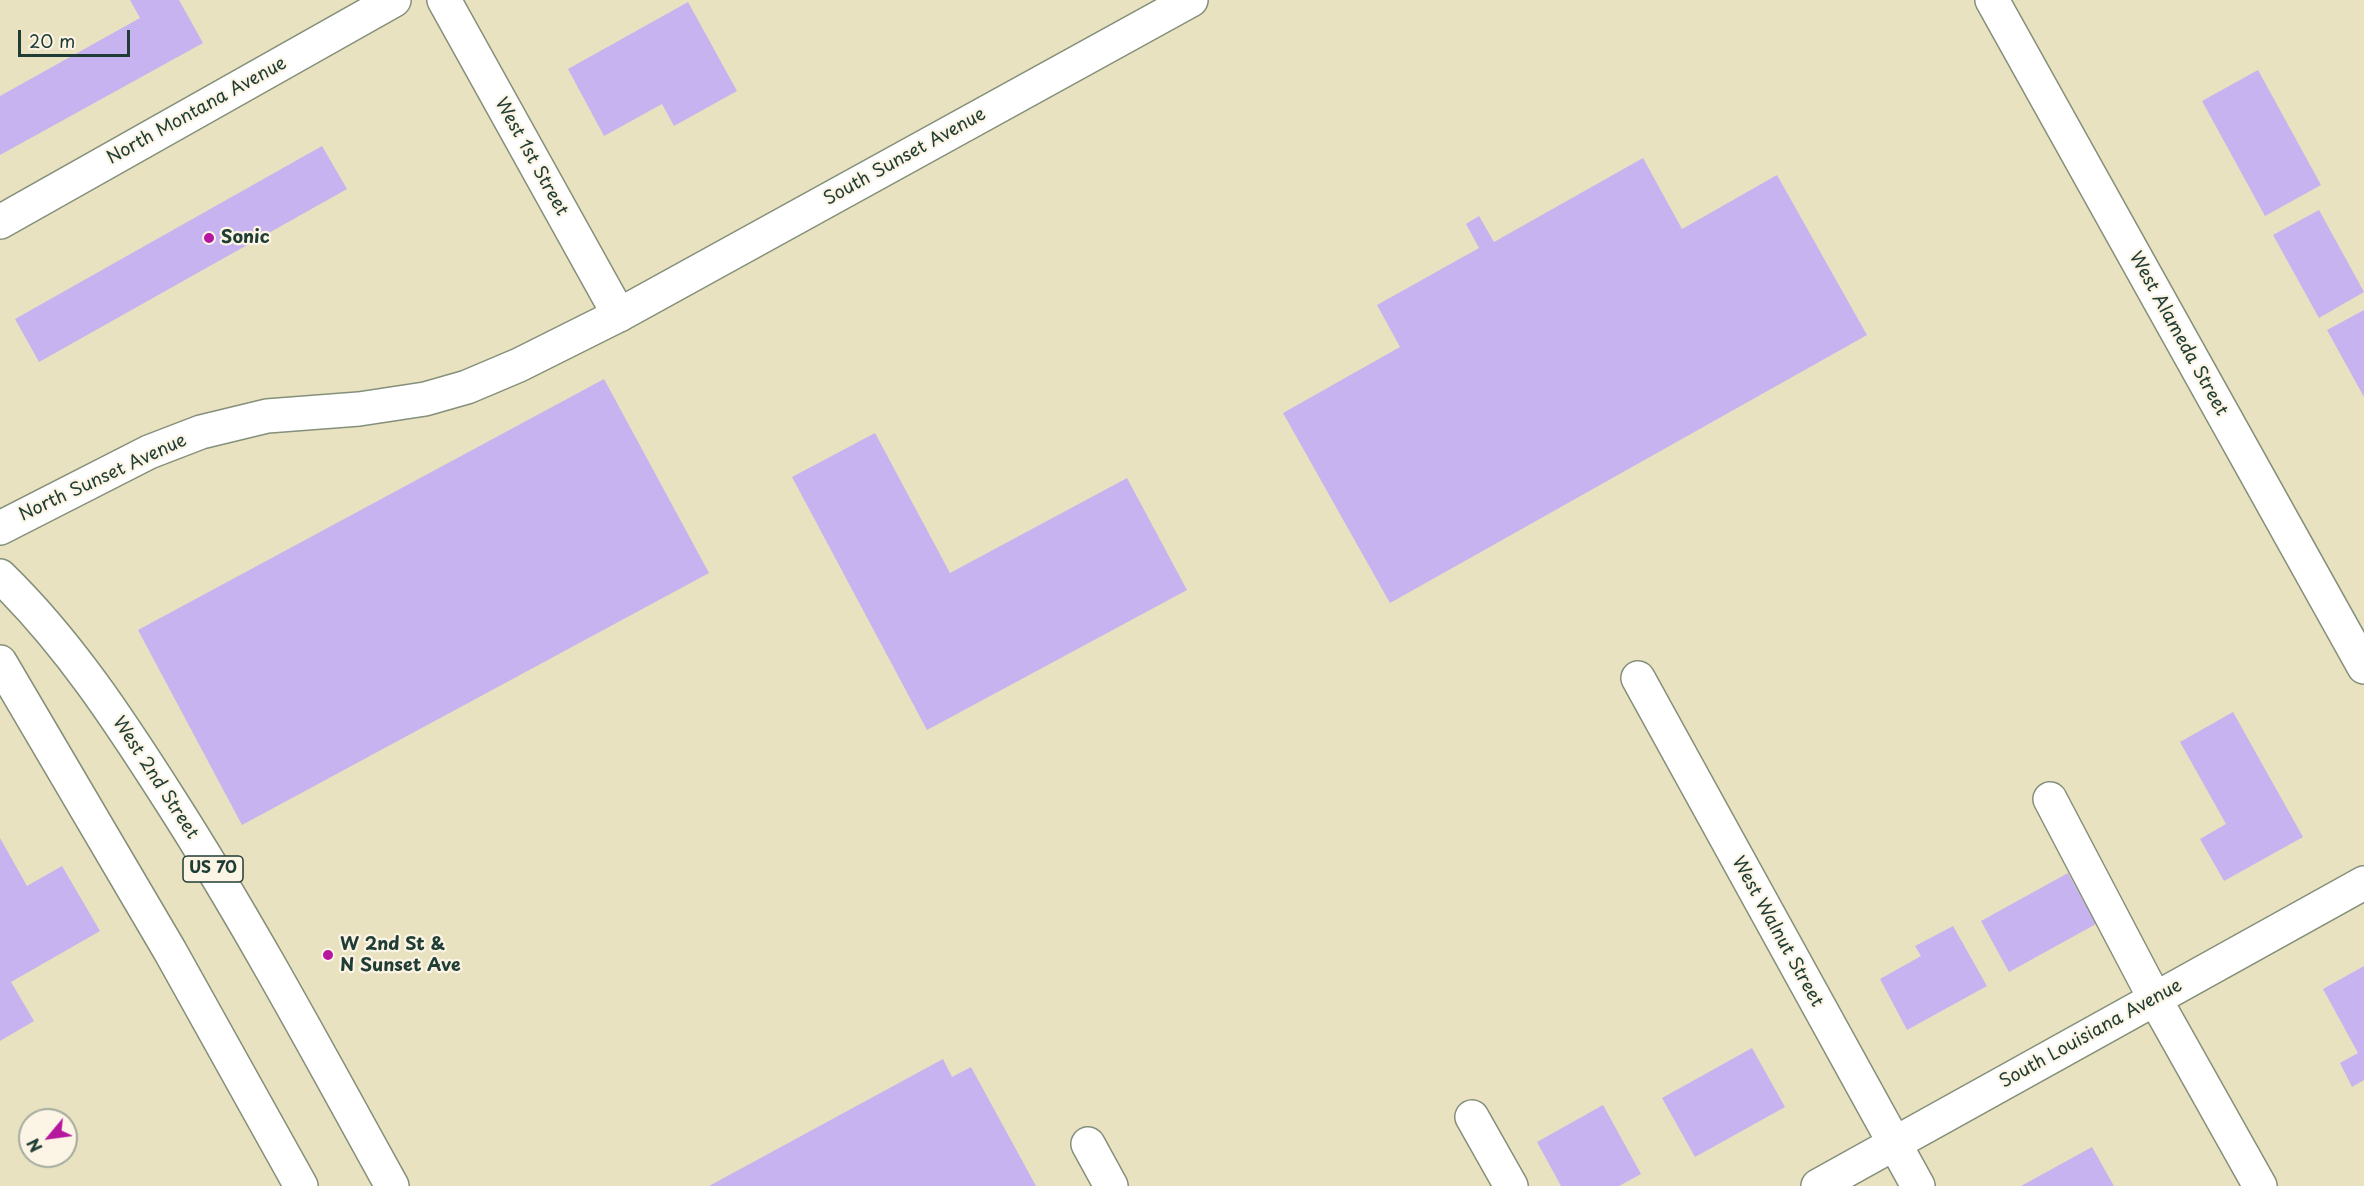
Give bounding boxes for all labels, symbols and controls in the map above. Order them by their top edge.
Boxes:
scale bar [21,18,134,56]
text: 20 m [29,27,75,54]
street label: North Montana Avenue [103,53,291,169]
street label: West 1st Street [490,94,572,220]
street label: South Sunset Avenue [820,104,990,210]
place label: Sonic [221,227,270,249]
marker: Sonic [202,231,216,245]
street label: West Alameda Street [2124,248,2232,420]
street label: North Sunset Avenue [16,430,190,526]
street label: West 2nd Street [107,713,203,843]
street label: West Walnut Street [1727,853,1827,1011]
road number: US 70 [183,856,243,882]
place label: W 2nd St & N Sunset Ave [340,934,461,976]
marker: W 2nd St & N Sunset Ave [321,948,335,962]
street label: South Louisiana Avenue [1996,975,2186,1093]
north arrow [18,1108,78,1168]
text: N [20,1134,48,1157]

